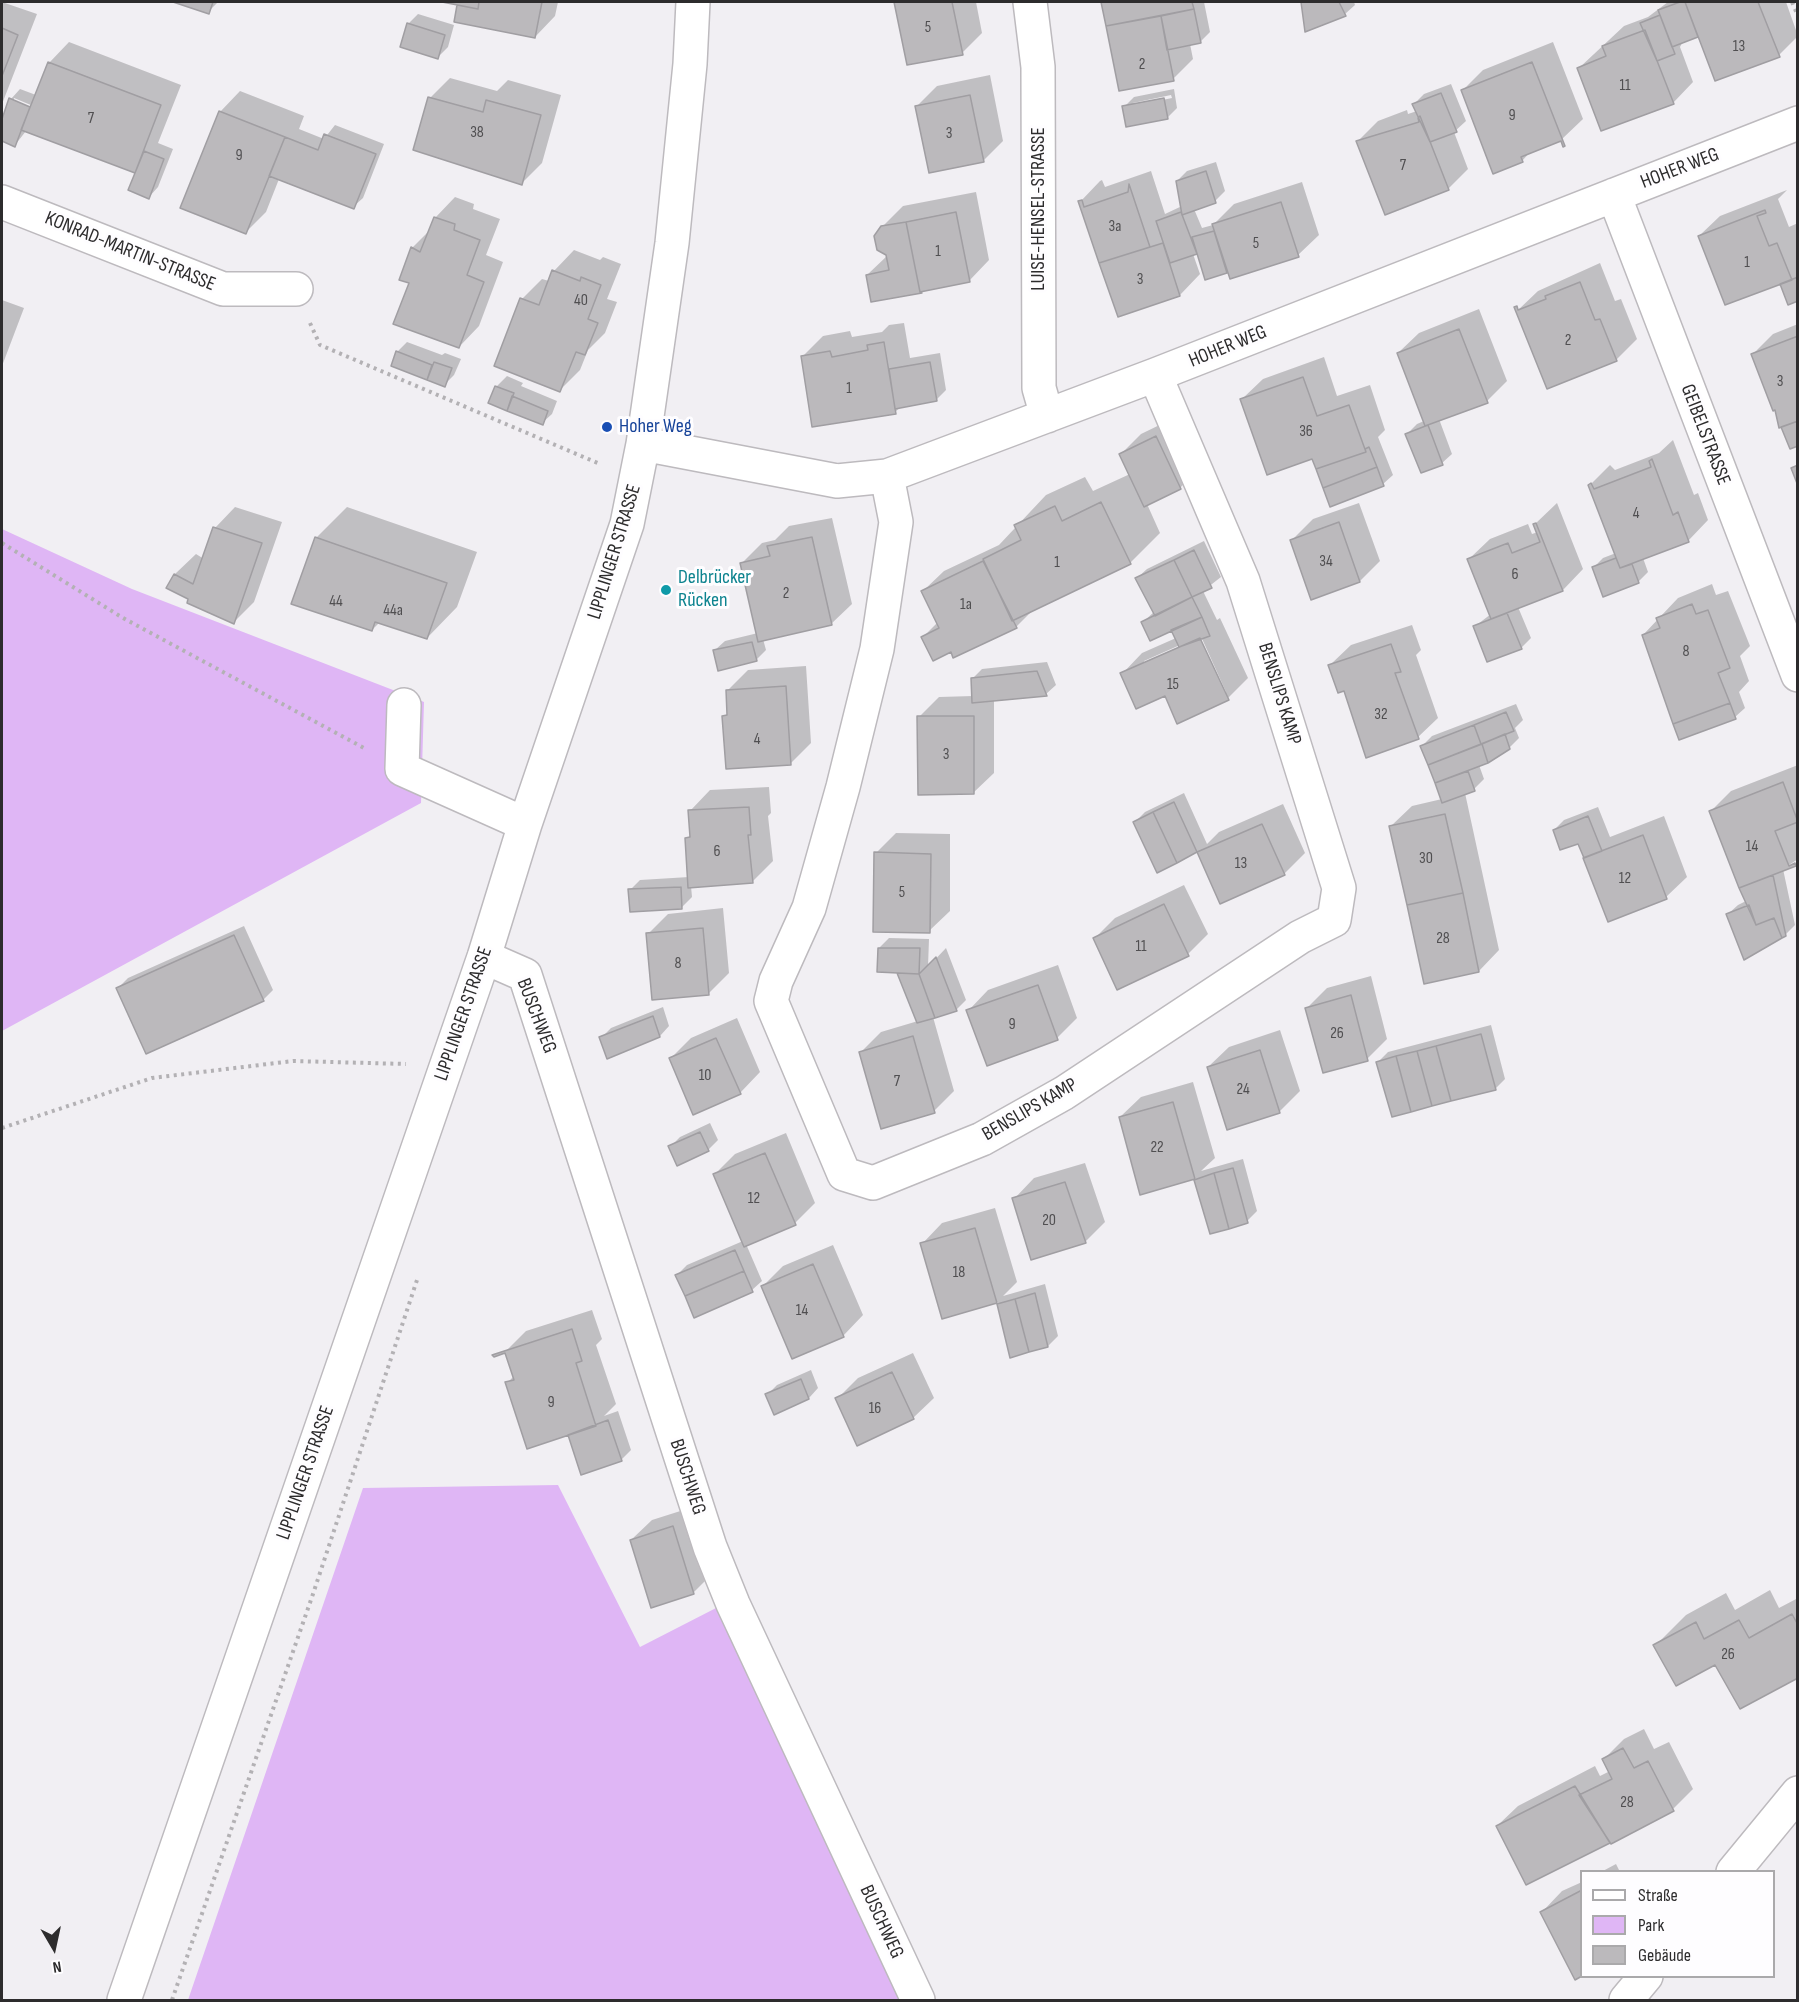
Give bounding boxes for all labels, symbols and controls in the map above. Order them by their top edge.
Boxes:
house number: 5 [925,18,931,38]
house number: 13 [1733,37,1745,57]
house number: 2 [1139,55,1145,75]
house number: 11 [1619,76,1631,96]
house number: 9 [1508,106,1516,126]
house number: 7 [88,109,94,129]
house number: 38 [470,123,484,143]
house number: 3 [946,124,952,144]
street label: LUISE-HENSEL-STRASSE [1027,127,1051,291]
street label: HOHER WEG [1637,143,1723,195]
house number: 9 [235,146,243,166]
house number: 7 [1400,156,1406,176]
street label: KONRAD-MARTIN-STRASSE [41,207,219,297]
house number: 3a [1109,217,1121,237]
house number: 5 [1253,234,1259,254]
house number: 1 [935,242,941,262]
house number: 1 [1744,253,1750,273]
house number: 3 [1137,270,1143,290]
house number: 40 [574,291,588,311]
street label: HOHER WEG [1186,321,1270,373]
house number: 2 [1565,331,1571,351]
house number: 3 [1777,372,1783,392]
house number: 1 [846,379,852,399]
street label: GEIBELSTRASSE [1675,381,1735,489]
place label: Hoher Weg [619,415,692,439]
marker: Hoher Weg [600,420,614,434]
house number: 36 [1299,422,1313,442]
street label: LIPPLINGER STRASSE [583,482,647,622]
house number: 4 [1633,504,1639,524]
house number: 34 [1319,552,1333,572]
house number: 1 [1054,553,1060,573]
house number: 6 [1511,565,1519,585]
place label: Delbrücker Rücken [678,566,751,613]
marker: Delbrücker Rücken [659,583,673,597]
house number: 2 [783,584,789,604]
house number: 44 [329,592,343,612]
house number: 1a [960,595,972,615]
house number: 44a [383,601,403,621]
street label: BENSLIPS KAMP [1252,640,1306,748]
house number: 8 [1682,642,1690,662]
house number: 15 [1167,675,1179,695]
house number: 32 [1374,705,1388,725]
house number: 4 [754,730,760,750]
house number: 3 [943,745,949,765]
house number: 14 [1746,837,1758,857]
house number: 6 [713,842,721,862]
house number: 30 [1419,849,1433,869]
house number: 13 [1235,854,1247,874]
house number: 12 [1619,869,1631,889]
house number: 5 [899,883,905,903]
house number: 28 [1436,929,1450,949]
house number: 11 [1135,937,1147,957]
street label: LIPPLINGER STRASSE [430,944,498,1084]
house number: 8 [674,954,682,974]
street label: BUSCHWEG [511,975,561,1057]
house number: 9 [1008,1015,1016,1035]
house number: 26 [1330,1024,1344,1044]
house number: 10 [699,1066,711,1086]
house number: 7 [894,1072,900,1092]
street label: BENSLIPS KAMP [978,1073,1082,1147]
house number: 24 [1236,1080,1250,1100]
house number: 22 [1150,1138,1164,1158]
house number: 12 [748,1189,760,1209]
house number: 20 [1042,1211,1056,1231]
house number: 18 [953,1263,965,1283]
house number: 14 [796,1301,808,1321]
house number: 9 [547,1393,555,1413]
house number: 16 [869,1399,881,1419]
street label: LIPPLINGER STRASSE [272,1403,340,1543]
street label: BUSCHWEG [664,1436,710,1518]
house number: 26 [1721,1645,1735,1665]
house number: 28 [1620,1793,1634,1813]
legend [1580,1870,1775,1978]
street label: BUSCHWEG [854,1882,908,1962]
text: Straße [1638,1885,1678,1906]
text: Park [1638,1915,1664,1936]
north arrow [24,1918,84,1978]
text: Gebäude [1638,1945,1691,1966]
text: N [51,1956,63,1976]

